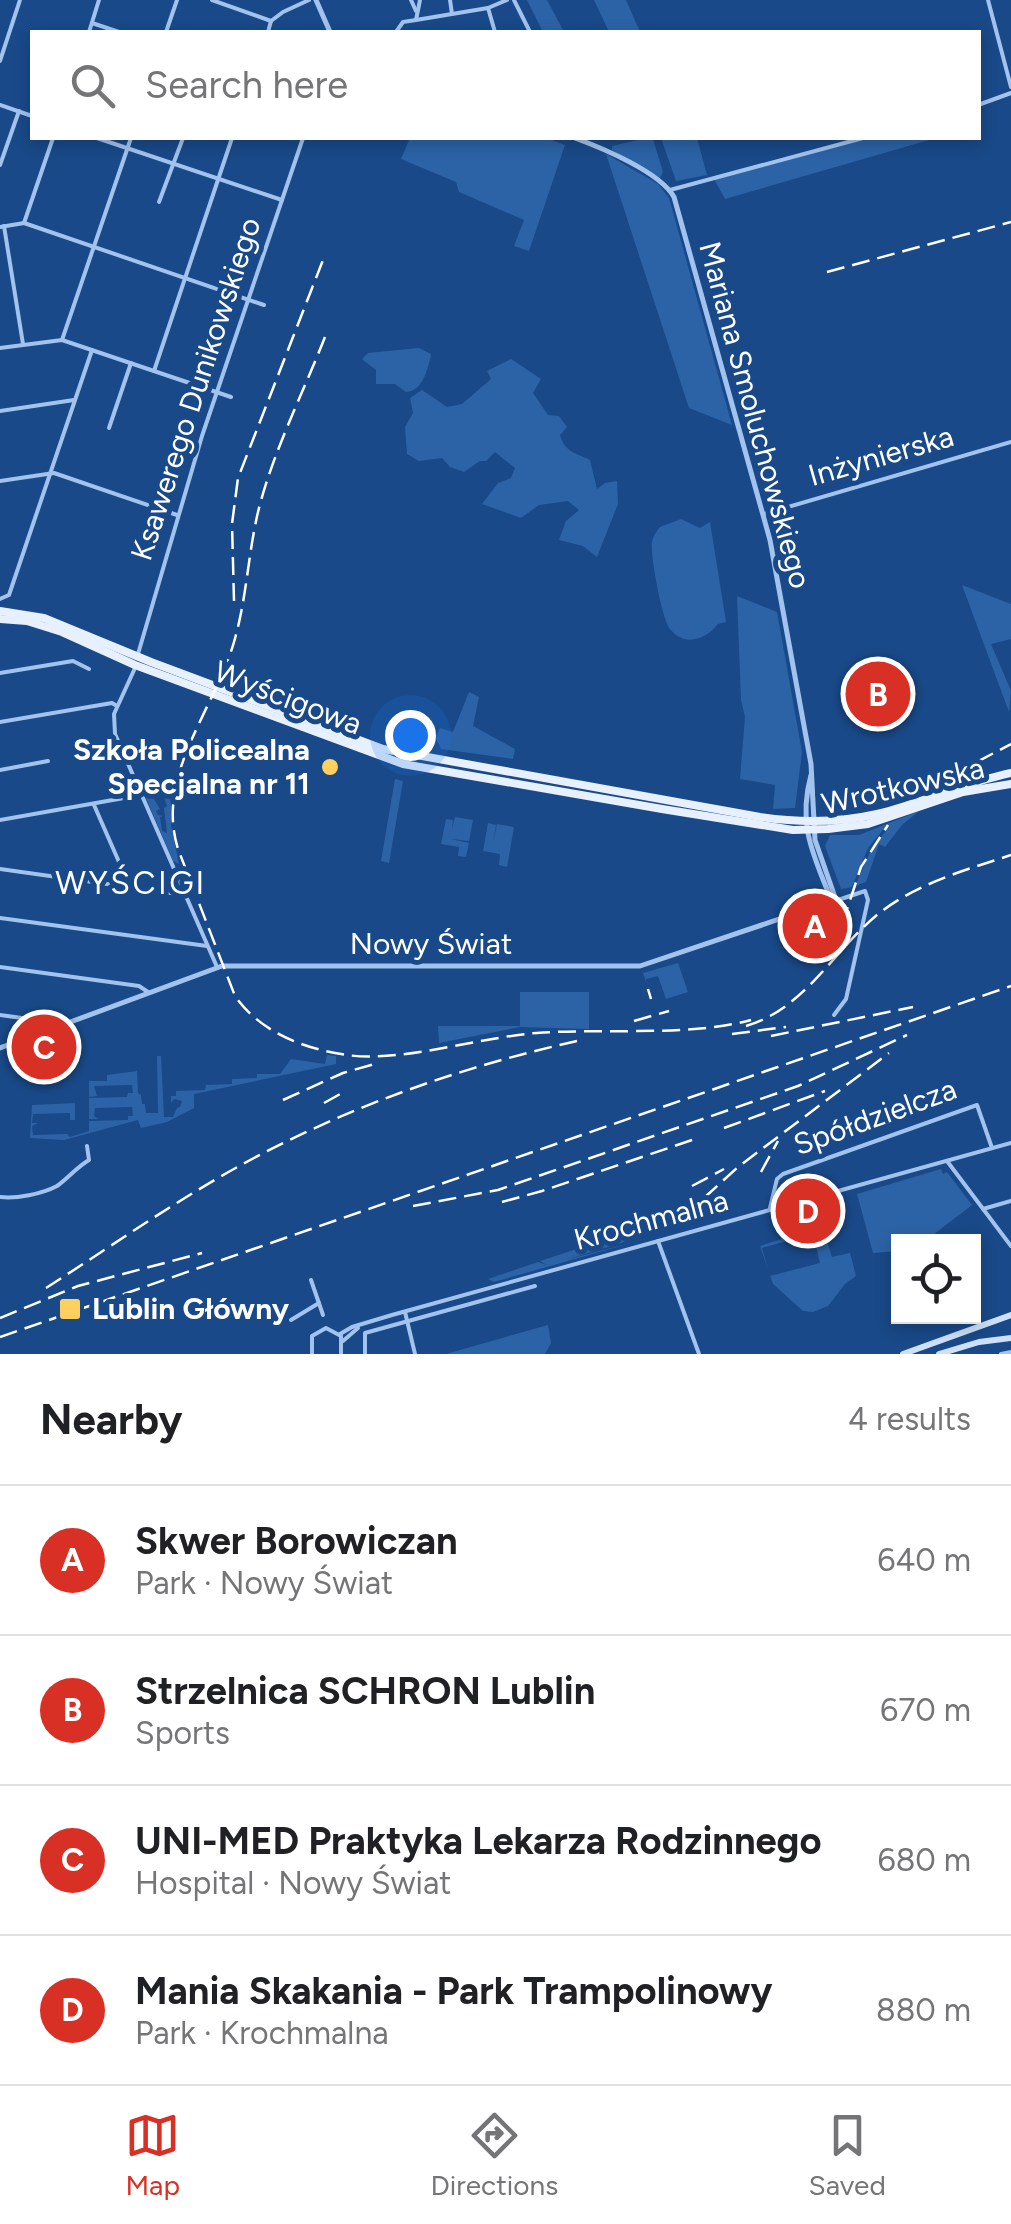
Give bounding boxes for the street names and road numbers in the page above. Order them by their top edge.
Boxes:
street label: Ksawerego Dunikowskiego [123,213,269,565]
street label: Mariana Smoluchowskiego [691,237,820,592]
street label: Inżynierska [804,417,958,494]
street label: Wyścigowa [209,652,367,743]
street label: Wrotkowska [818,749,988,822]
street label: Nowy Świat [350,925,512,962]
street label: Spółdzielcza [788,1070,961,1163]
street label: Krochmalna [570,1181,732,1258]

